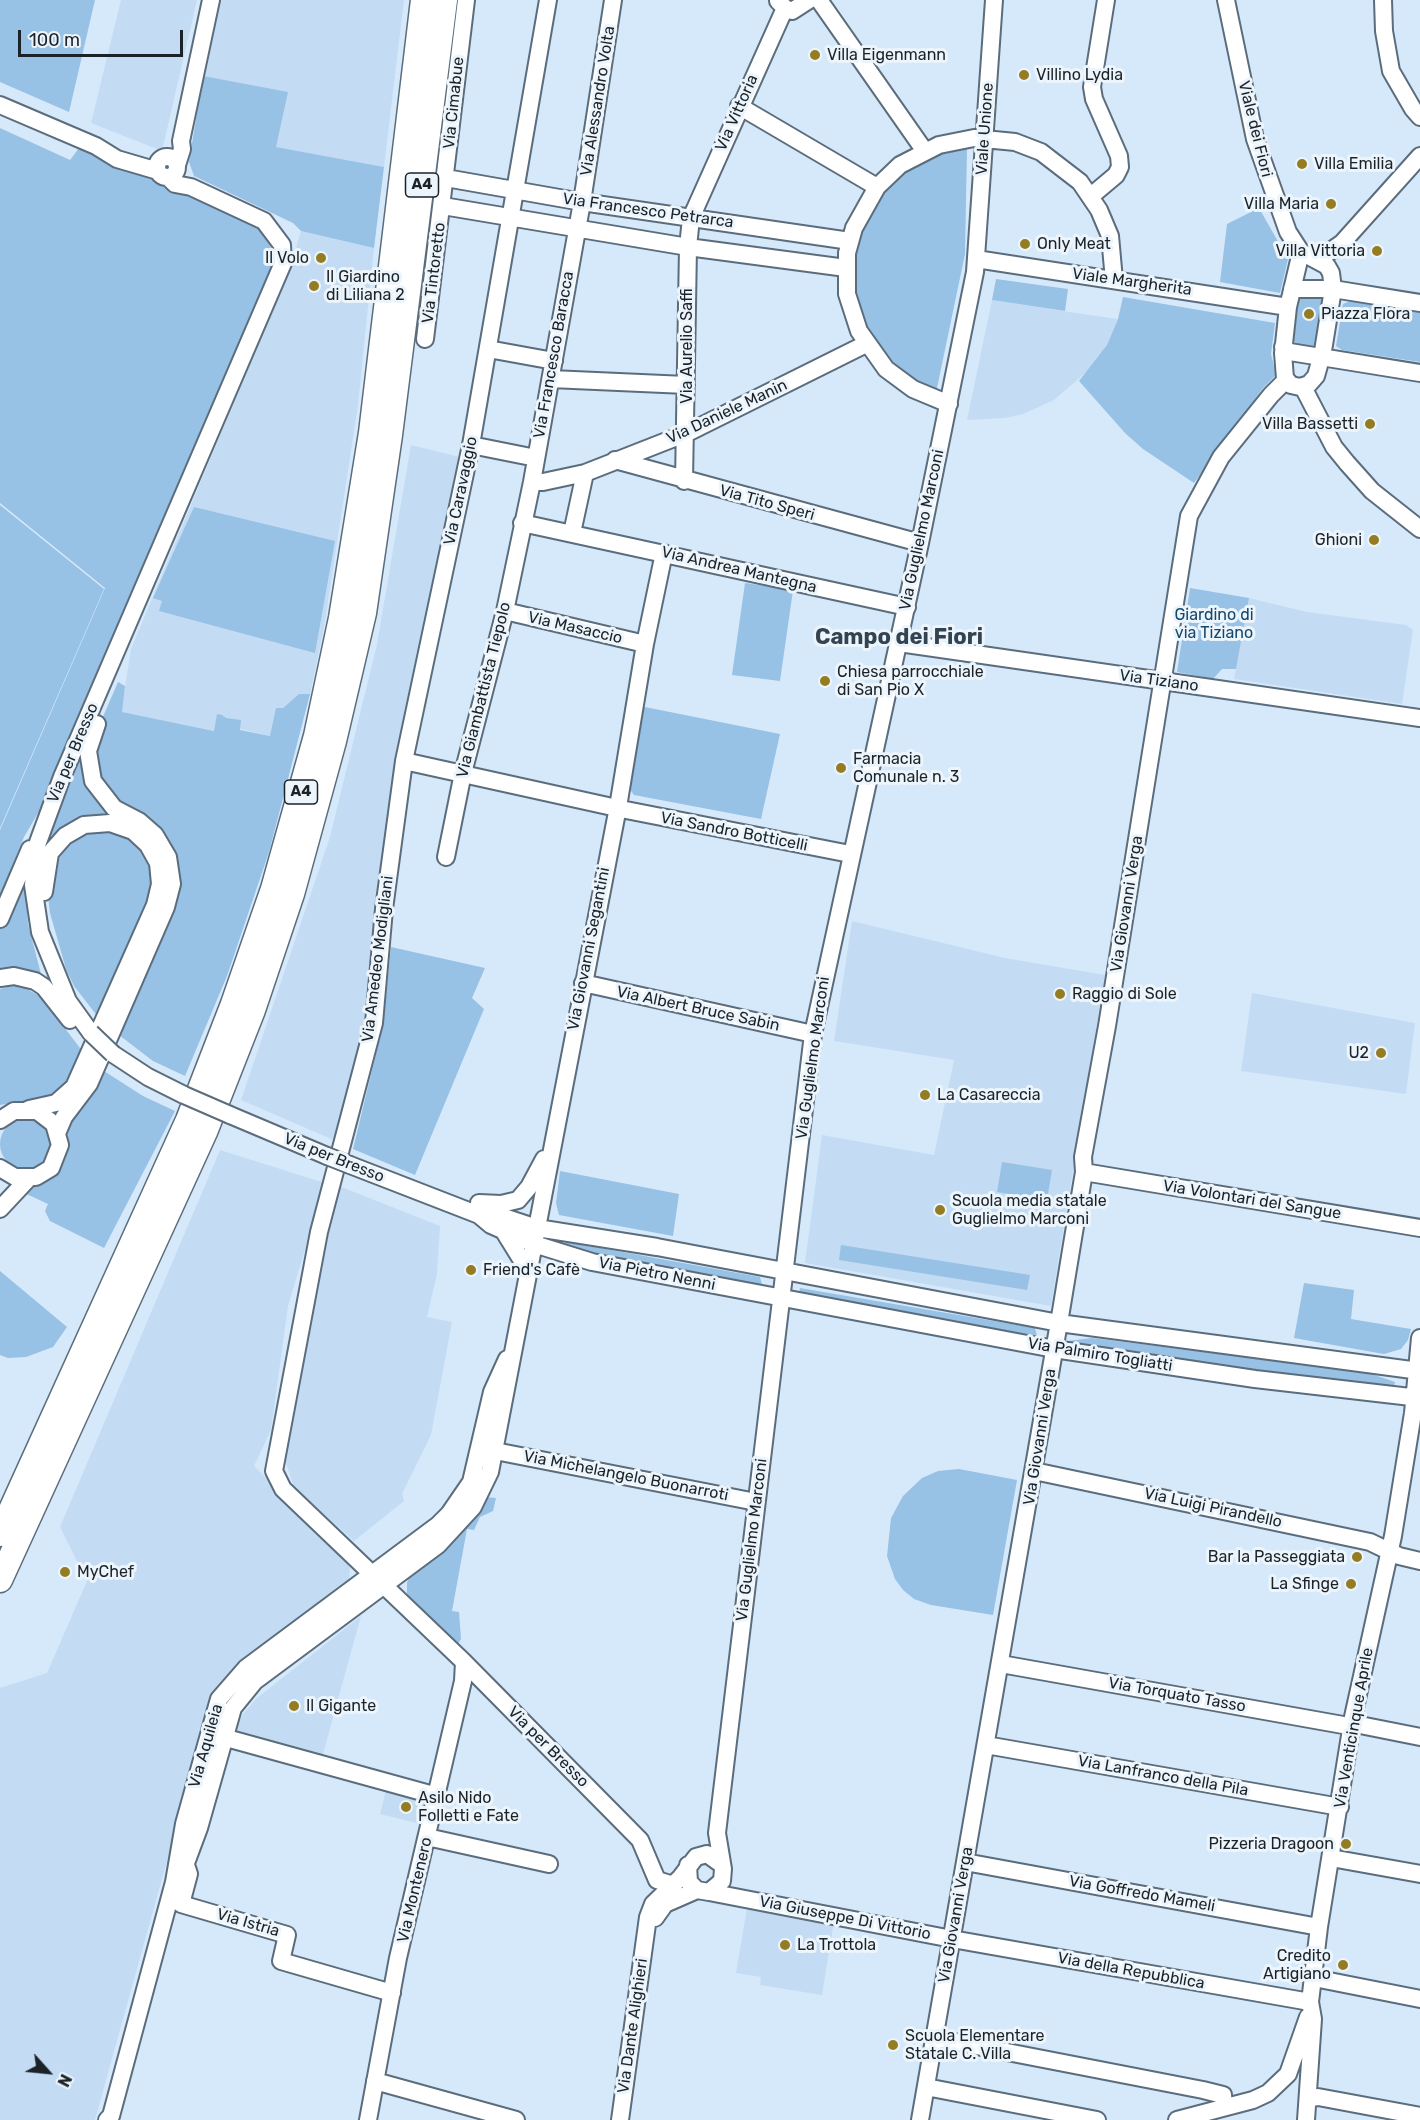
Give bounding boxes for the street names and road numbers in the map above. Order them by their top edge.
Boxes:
street label: Via Alessandro Volta [577,25,619,177]
street label: Via Cimabue [440,56,468,150]
street label: Via Vittoria [712,72,762,154]
street label: Viale dei Fiori [1234,79,1276,179]
street label: Viale Unione [972,82,998,176]
road number: A4 [406,173,438,197]
street label: Via Francesco Petrarca [561,190,735,232]
street label: Via Tintoretto [418,221,450,325]
street label: Viale Margherita [1071,264,1193,300]
street label: Via Francesco Baracca [530,270,578,440]
street label: Via Aurelio Saffi [677,288,697,404]
street label: Via Daniele Manin [664,376,790,448]
street label: Via Caravaggio [440,435,482,547]
street label: Via Guglielmo Marconi [896,448,948,612]
street label: Via Tito Speri [717,481,817,525]
street label: Via Andrea Mantegna [659,543,819,597]
street label: Via Giambattista Tiepolo [453,600,515,780]
street label: Via Masaccio [526,608,624,648]
street label: Via Tiziano [1118,666,1200,696]
street label: Via per Bresso [43,700,103,806]
road number: A4 [284,780,318,804]
street label: Via Sandro Botticelli [659,808,809,856]
street label: Via Giovanni Verga [1107,834,1147,974]
street label: Via Giovanni Segantini [564,866,614,1032]
street label: Via Amedeo Modigliani [358,875,398,1043]
street label: Via Guglielmo Marconi [792,975,834,1141]
street label: Via Albert Bruce Sabin [615,982,781,1036]
street label: Via per Bresso [281,1129,387,1187]
street label: Via Volontari del Sangue [1161,1176,1343,1224]
street label: Via Pietro Nenni [597,1253,717,1295]
street label: Via Palmiro Togliatti [1026,1334,1174,1376]
street label: Via Giovanni Verga [1020,1367,1060,1507]
street label: Via Michelangelo Buonarroti [522,1447,730,1505]
street label: Via Guglielmo Marconi [732,1457,772,1623]
street label: Via Luigi Pirandello [1142,1484,1284,1532]
street label: Via Venticinque Aprile [1330,1646,1378,1810]
street label: Via Torquato Tasso [1107,1673,1247,1717]
street label: Via Aquileia [185,1702,227,1790]
street label: Via per Bresso [504,1703,592,1791]
street label: Via Lanfranco della Pila [1076,1752,1250,1800]
street label: Via Montenero [394,1835,436,1945]
street label: Via Giovanni Verga [935,1845,977,1985]
street label: Via Goffredo Mameli [1067,1872,1217,1916]
street label: Via Giuseppe Di Vittorio [758,1892,932,1944]
street label: Via Istria [214,1905,282,1941]
street label: Via della Repubblica [1056,1949,1206,1993]
street label: Via Dante Alighieri [614,1957,652,2095]

